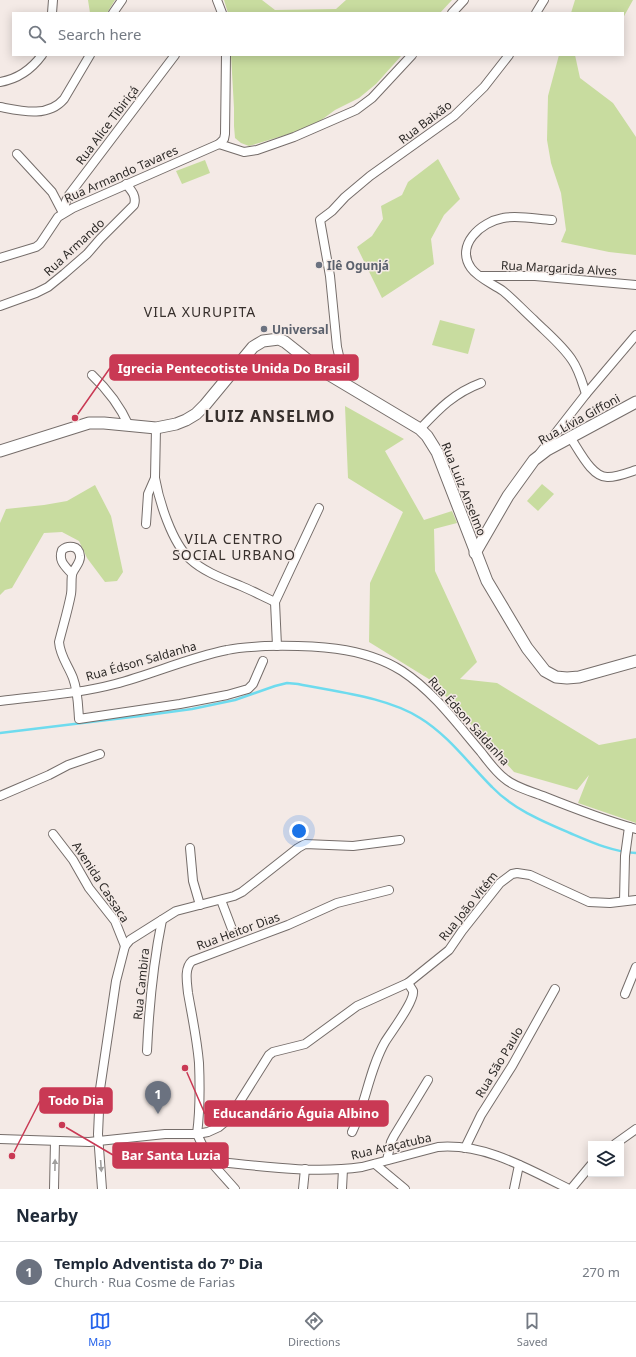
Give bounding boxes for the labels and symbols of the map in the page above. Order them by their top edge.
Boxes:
street label: Rua Alice Tibiriçá [72,82,142,168]
street label: Rua Baixão [395,96,455,148]
street label: Rua Armando Tavares [61,141,181,207]
street label: Rua Armando [40,214,108,280]
street label: Rua Margarida Alves [501,256,618,280]
place label: Ilê Ogunjá [327,257,389,274]
marker: Ilê Ogunjá [314,260,324,270]
district label: VILA XURUPITA [144,302,256,321]
place label: Universal [272,321,329,338]
marker: Universal [259,324,269,334]
callout: Igrecia Pentecotiste Unida Do Brasil [110,355,358,380]
text: Igrecia Pentecotiste Unida Do Brasil [118,359,350,377]
street label: Rua Lívia Giffoni [535,389,623,449]
district label: LUIZ ANSELMO [204,405,336,427]
street label: Rua Luiz Anselmo [437,440,491,538]
district label: VILA CENTRO SOCIAL URBANO [172,529,296,564]
street label: Rua Édson Saldanha [84,637,198,685]
street label: Rua Édson Saldanha [424,673,514,769]
your location [289,821,309,841]
street label: Avenida Cassaca [68,838,134,926]
street label: Rua João Vitém [435,868,501,944]
street label: Rua Heitor Dias [194,908,282,954]
street label: Rua Cambira [129,947,153,1021]
street label: Rua São Paulo [471,1023,527,1101]
pin: 1 [145,1081,171,1114]
callout: Todo Dia [40,1088,112,1113]
text: Todo Dia [48,1091,104,1109]
callout: Educandário Águia Albino [205,1101,388,1126]
text: Educandário Águia Albino [213,1104,379,1122]
street label: Rua Araçatuba [349,1128,433,1164]
callout: Bar Santa Luzia [113,1143,228,1168]
text: Bar Santa Luzia [121,1146,221,1164]
one-way arrow [51,1159,58,1171]
one-way arrow [98,1160,105,1172]

